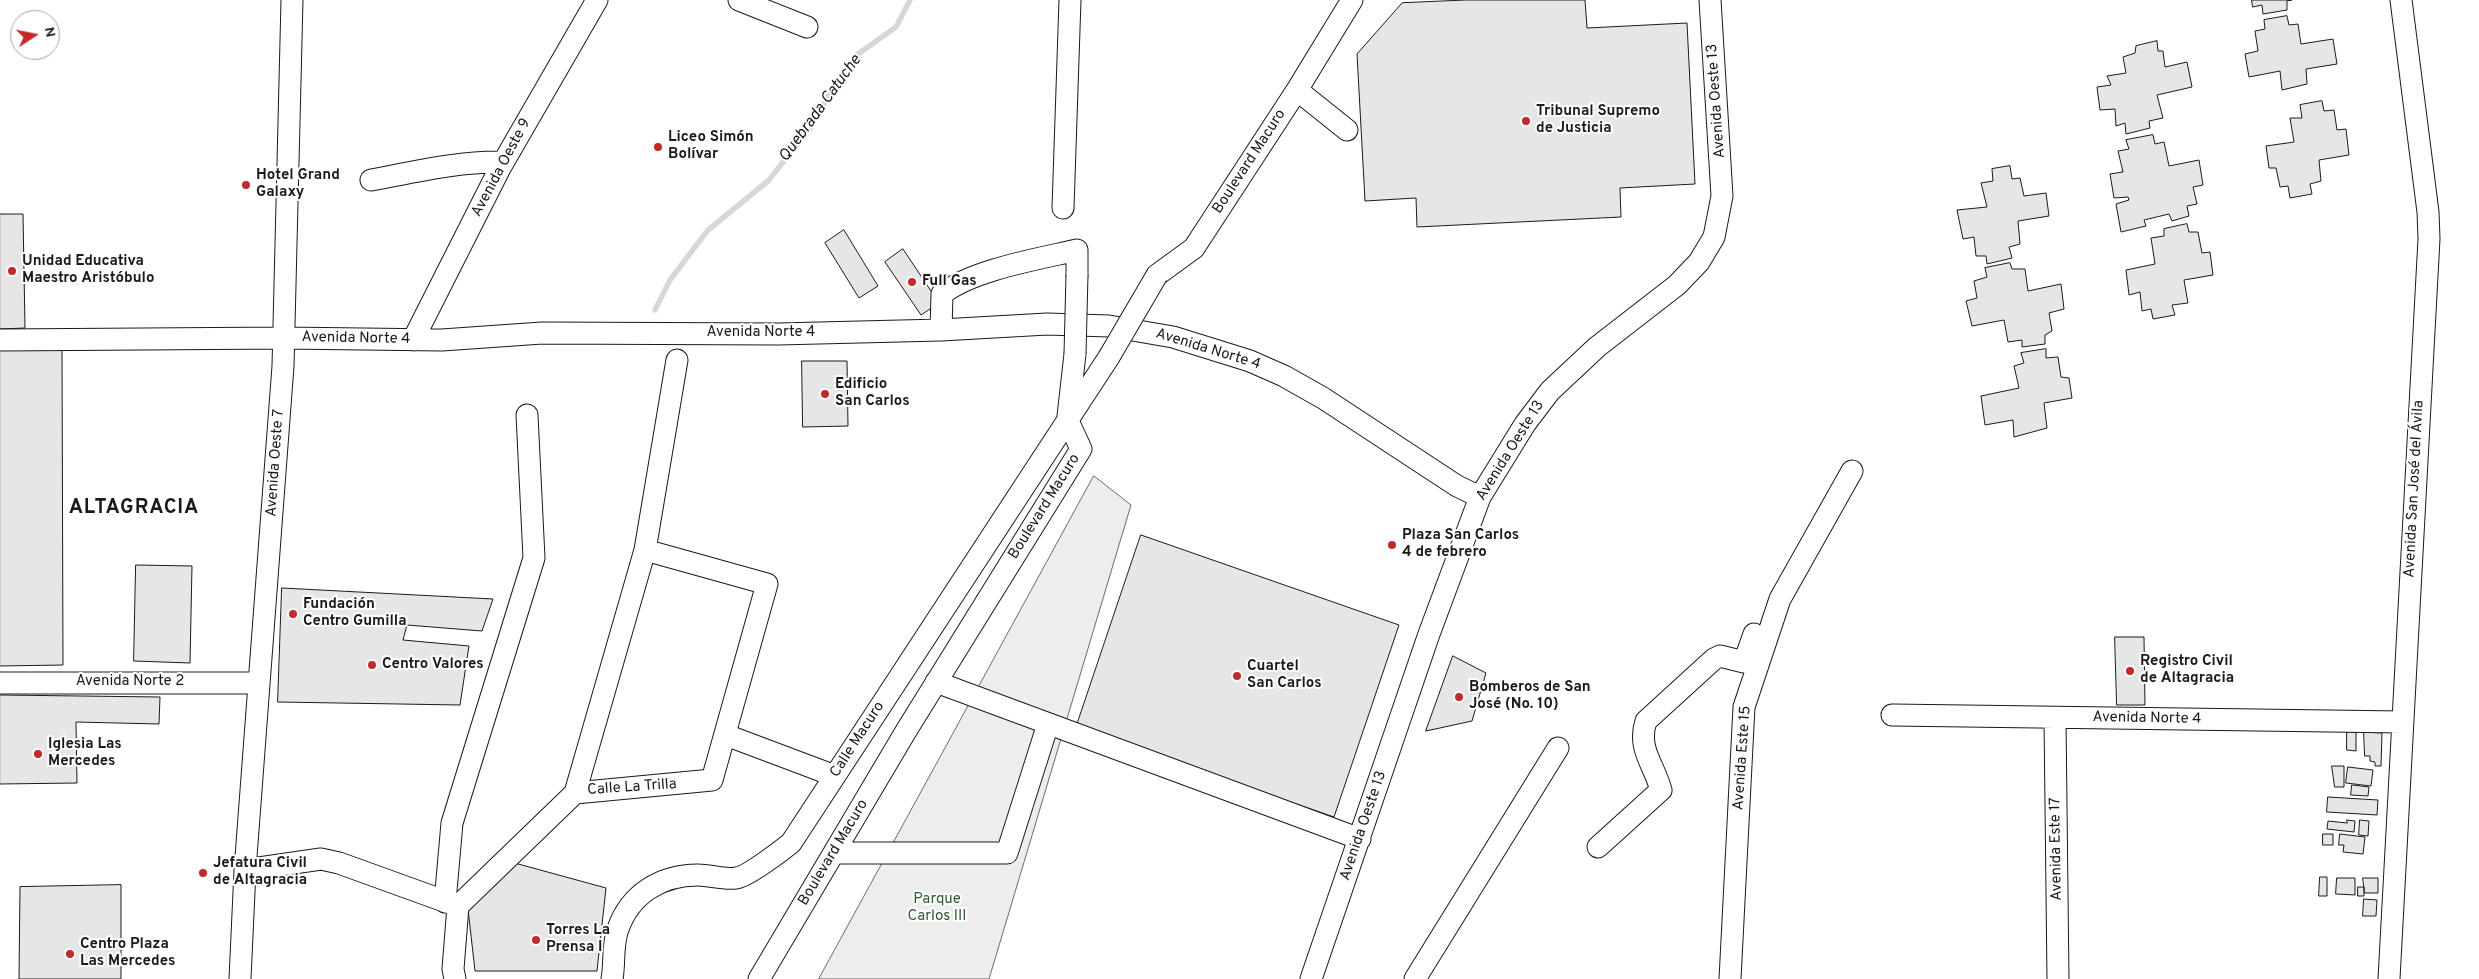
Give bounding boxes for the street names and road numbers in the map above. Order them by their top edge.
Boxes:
street label: Avenida Oeste 13 [1704,43,1730,159]
street label: Boulevard Macuro [1210,106,1290,218]
street label: Avenida Oeste 9 [468,116,536,220]
street label: Avenida Norte 4 [707,324,815,342]
street label: Avenida Norte 4 [1153,325,1263,375]
street label: Avenida Norte 4 [301,329,411,349]
street label: Avenida Oeste 13 [1473,398,1549,504]
street label: Avenida San José del Ávila [2401,400,2429,578]
street label: Avenida Oeste 7 [263,409,289,517]
street label: Boulevard Macuro [1005,451,1085,563]
street label: Avenida Norte 2 [76,673,184,691]
street label: Calle Macuro [827,699,889,781]
street label: Avenida Este 15 [1730,705,1756,811]
street label: Avenida Norte 4 [2092,709,2202,729]
street label: Avenida Oeste 13 [1337,769,1391,883]
street label: Calle La Trilla [587,776,677,800]
street label: Boulevard Macuro [795,797,873,909]
street label: Avenida Este 17 [2047,797,2067,901]

